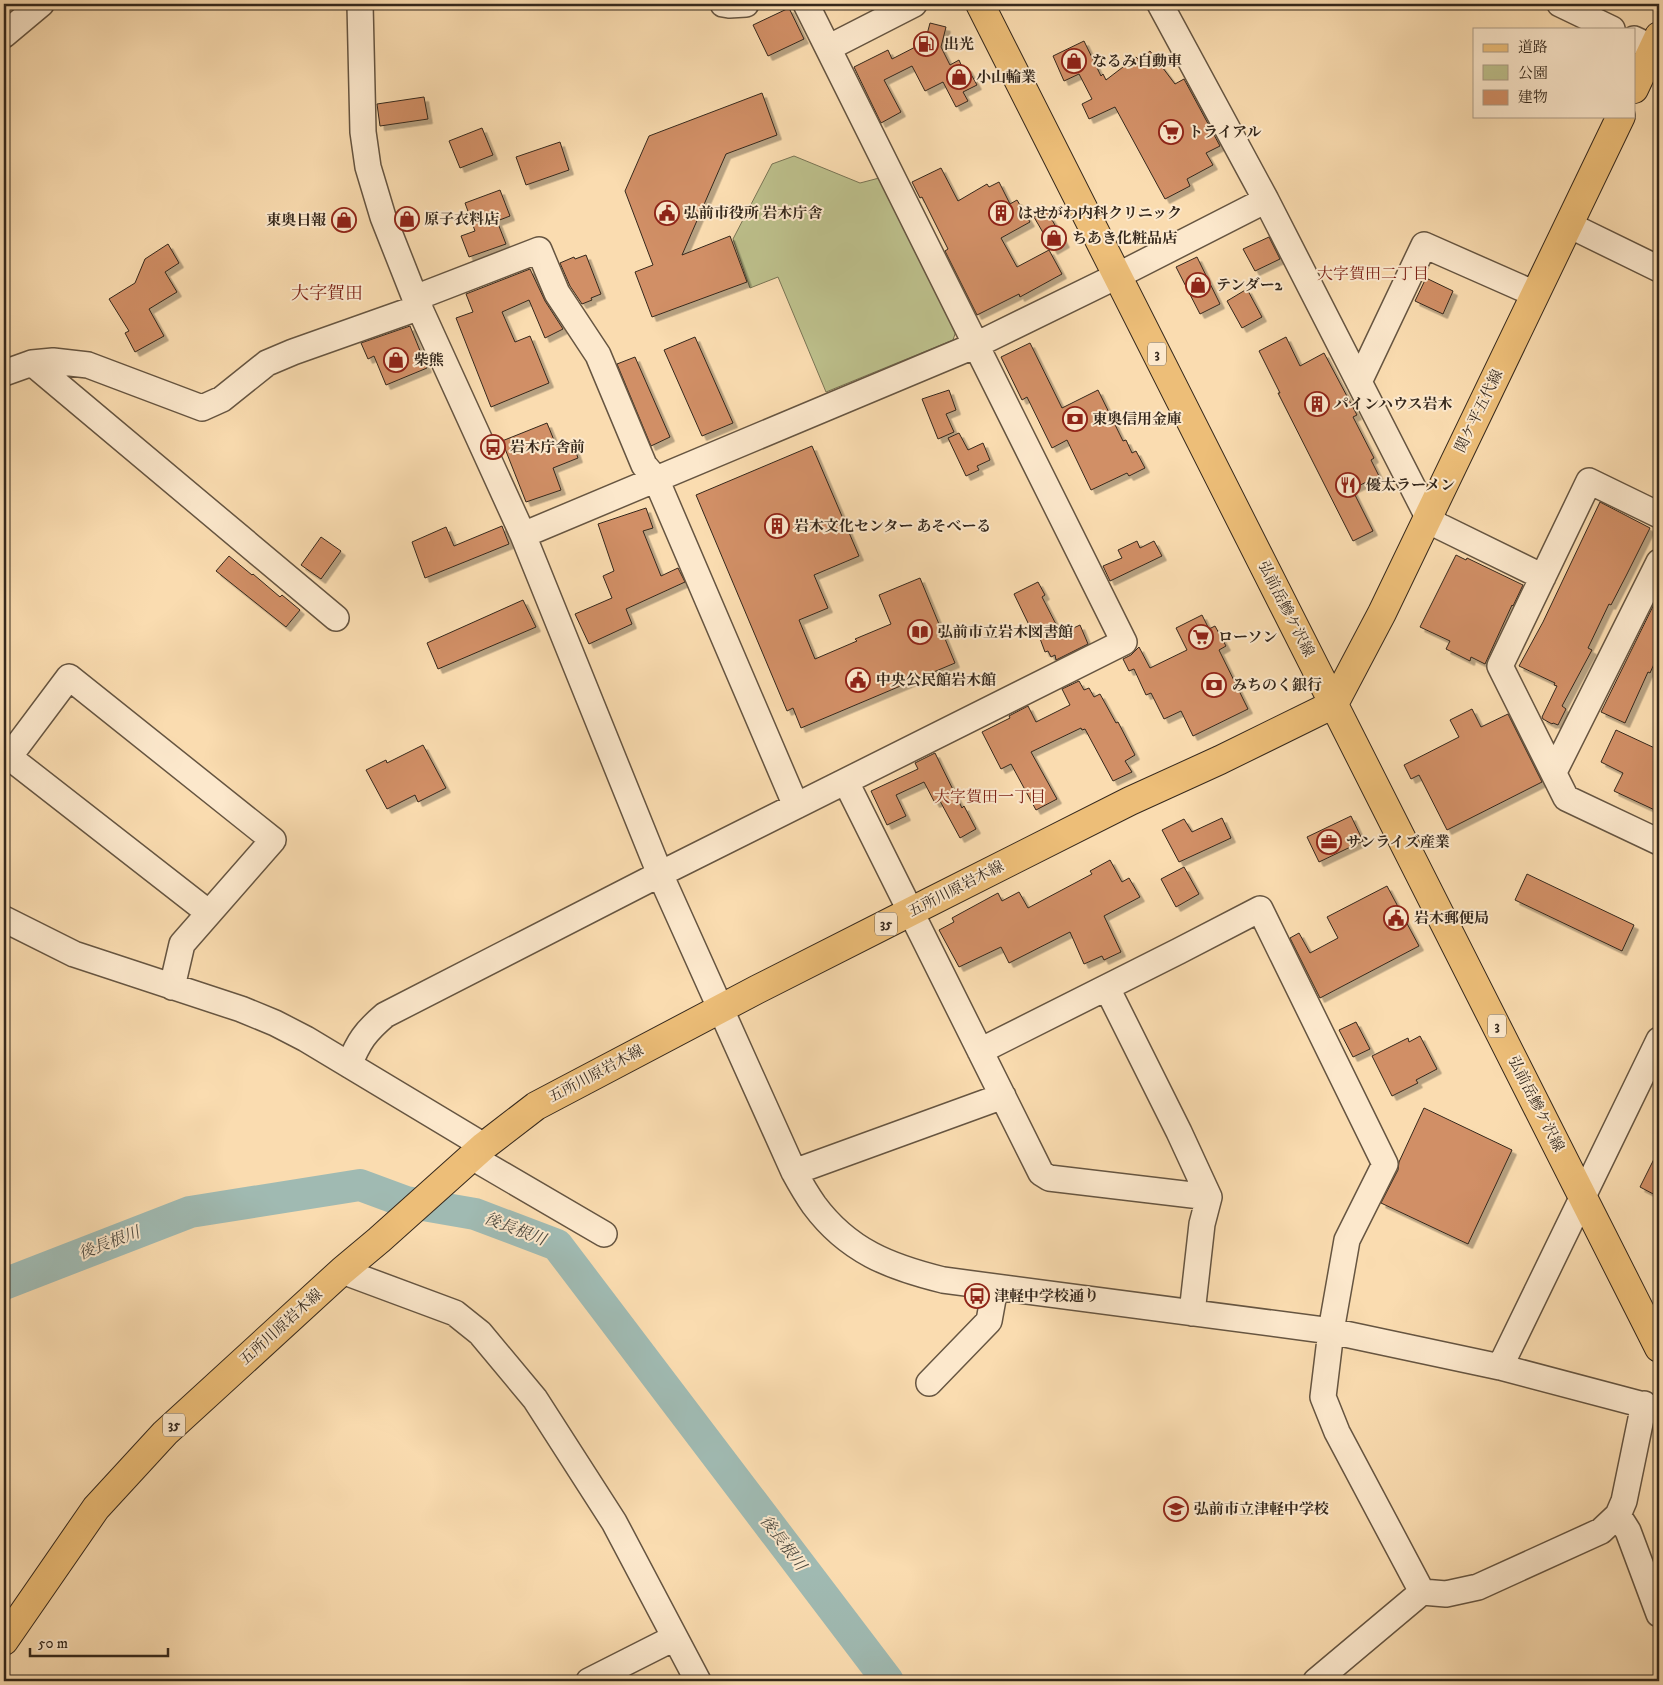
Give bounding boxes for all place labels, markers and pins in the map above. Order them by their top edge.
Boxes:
fuel station icon: 出光 [913,31,939,57]
place label: 出光 [944,35,974,54]
shop icon: なるみ自動車 [1061,48,1087,74]
place label: なるみ自動車 [1092,52,1182,71]
shop icon: 小山輪業 [946,64,972,90]
place label: 小山輪業 [976,68,1036,87]
supermarket icon: トライアル [1158,119,1184,145]
place label: トライアル [1188,123,1262,142]
public building icon: 弘前市役所 岩木庁舎 [654,200,680,226]
building icon: はせがわ内科クリニック [988,200,1014,226]
place label: 弘前市役所 岩木庁舎 [684,204,823,223]
place label: はせがわ内科クリニック [1018,204,1182,223]
shop icon: 原子衣料店 [394,206,420,232]
shop icon: 東奥日報 [331,207,357,233]
place label: 原子衣料店 [424,210,499,229]
place label: 東奥日報 [266,211,326,230]
shop icon: ちあき化粧品店 [1041,225,1067,251]
place label: ちあき化粧品店 [1072,229,1177,248]
shop icon: テンダー2 [1185,272,1211,298]
place label: テンダー2 [1216,276,1283,295]
shop icon: 柴熊 [383,347,409,373]
place label: 柴熊 [414,351,444,370]
building icon: パインハウス岩木 [1304,391,1330,417]
place label: パインハウス岩木 [1334,395,1453,414]
bank icon: 東奥信用金庫 [1062,406,1088,432]
place label: 東奥信用金庫 [1092,410,1182,429]
bus stop icon: 岩木庁舎前 [480,434,506,460]
place label: 岩木庁舎前 [510,438,585,457]
restaurant icon: 優太ラーメン [1335,472,1361,498]
place label: 優太ラーメン [1366,476,1455,495]
building icon: 岩木文化センター あそべーる [764,513,790,539]
place label: 岩木文化センター あそべーる [794,517,992,536]
library icon: 弘前市立岩木図書館 [907,619,933,645]
place label: 弘前市立岩木図書館 [938,623,1073,642]
supermarket icon: ローソン [1188,624,1214,650]
place label: ローソン [1218,628,1277,647]
public building icon: 中央公民館岩木館 [845,667,871,693]
place label: 中央公民館岩木館 [876,671,996,690]
bank icon: みちのく銀行 [1201,672,1227,698]
place label: みちのく銀行 [1232,676,1322,695]
office icon: サンライズ産業 [1316,829,1342,855]
place label: サンライズ産業 [1346,833,1450,852]
public building icon: 岩木郵便局 [1383,905,1409,931]
place label: 岩木郵便局 [1414,909,1489,928]
bus stop icon: 津軽中学校通り [964,1283,990,1309]
place label: 津軽中学校通り [994,1287,1099,1306]
school or university icon: 弘前市立津軽中学校 [1163,1496,1189,1522]
place label: 弘前市立津軽中学校 [1194,1500,1329,1519]

